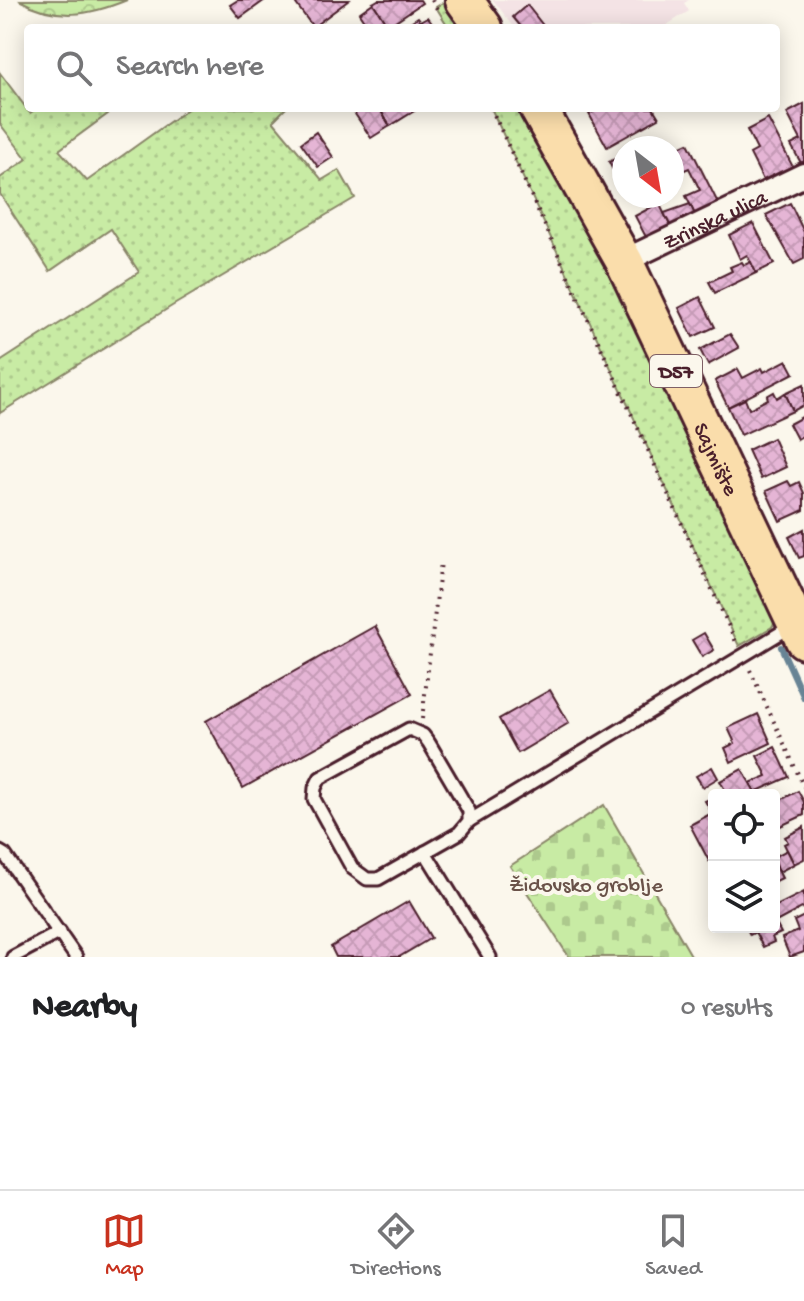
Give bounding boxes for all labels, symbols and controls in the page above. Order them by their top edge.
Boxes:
search box [24,24,780,112]
icon: search [52,46,96,90]
text: Search here [116,51,264,86]
north arrow [612,136,684,208]
street label: Zrinska ulica [660,185,773,257]
road number: D57 [650,355,702,387]
street label: Sajmište [686,419,743,501]
map controls [708,789,780,933]
button: locate [708,789,780,861]
button: layers [708,861,780,933]
park label: Židovsko groblje [509,874,663,900]
text: Nearby [32,989,137,1029]
text: 0 results [681,994,772,1025]
tab: Map [102,1209,146,1283]
tab: Directions [351,1209,441,1283]
tab: Saved [645,1209,702,1283]

